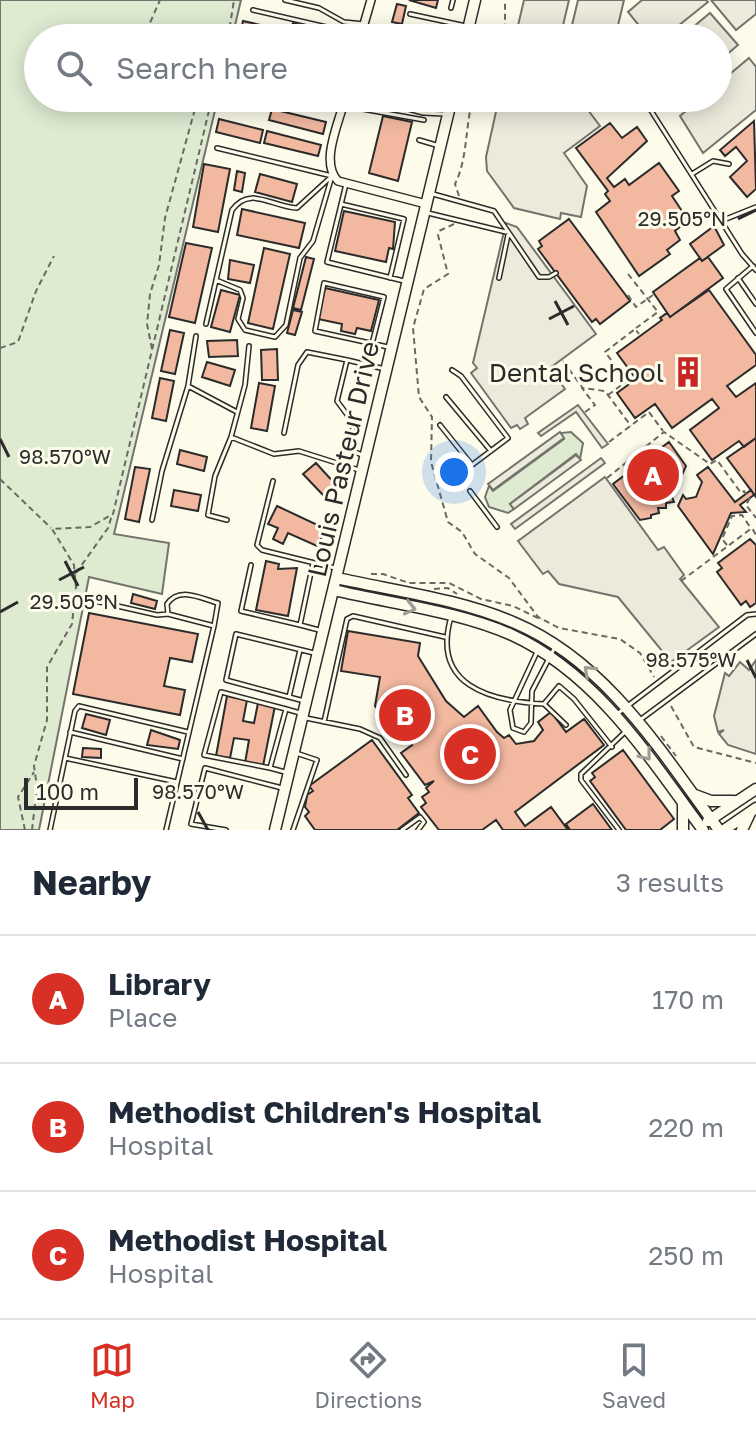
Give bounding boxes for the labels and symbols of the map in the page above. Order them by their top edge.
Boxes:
text: 29.505°N [638,206,726,230]
street label: Louis Pasteur Drive [301,338,385,580]
building icon: Dental School [671,355,705,389]
place label: Dental School [489,357,664,388]
text: 98.570°W [19,444,111,468]
pin: A [627,445,679,505]
your location [434,452,474,492]
text: 29.505°N [30,589,118,613]
one-way arrow [402,599,416,616]
text: 98.575°W [645,647,737,671]
one-way arrow [584,666,599,680]
pin: B [379,685,431,745]
pin: C [444,724,496,784]
one-way arrow [637,746,651,761]
scale bar [24,774,138,810]
text: 98.570°W [152,779,244,803]

